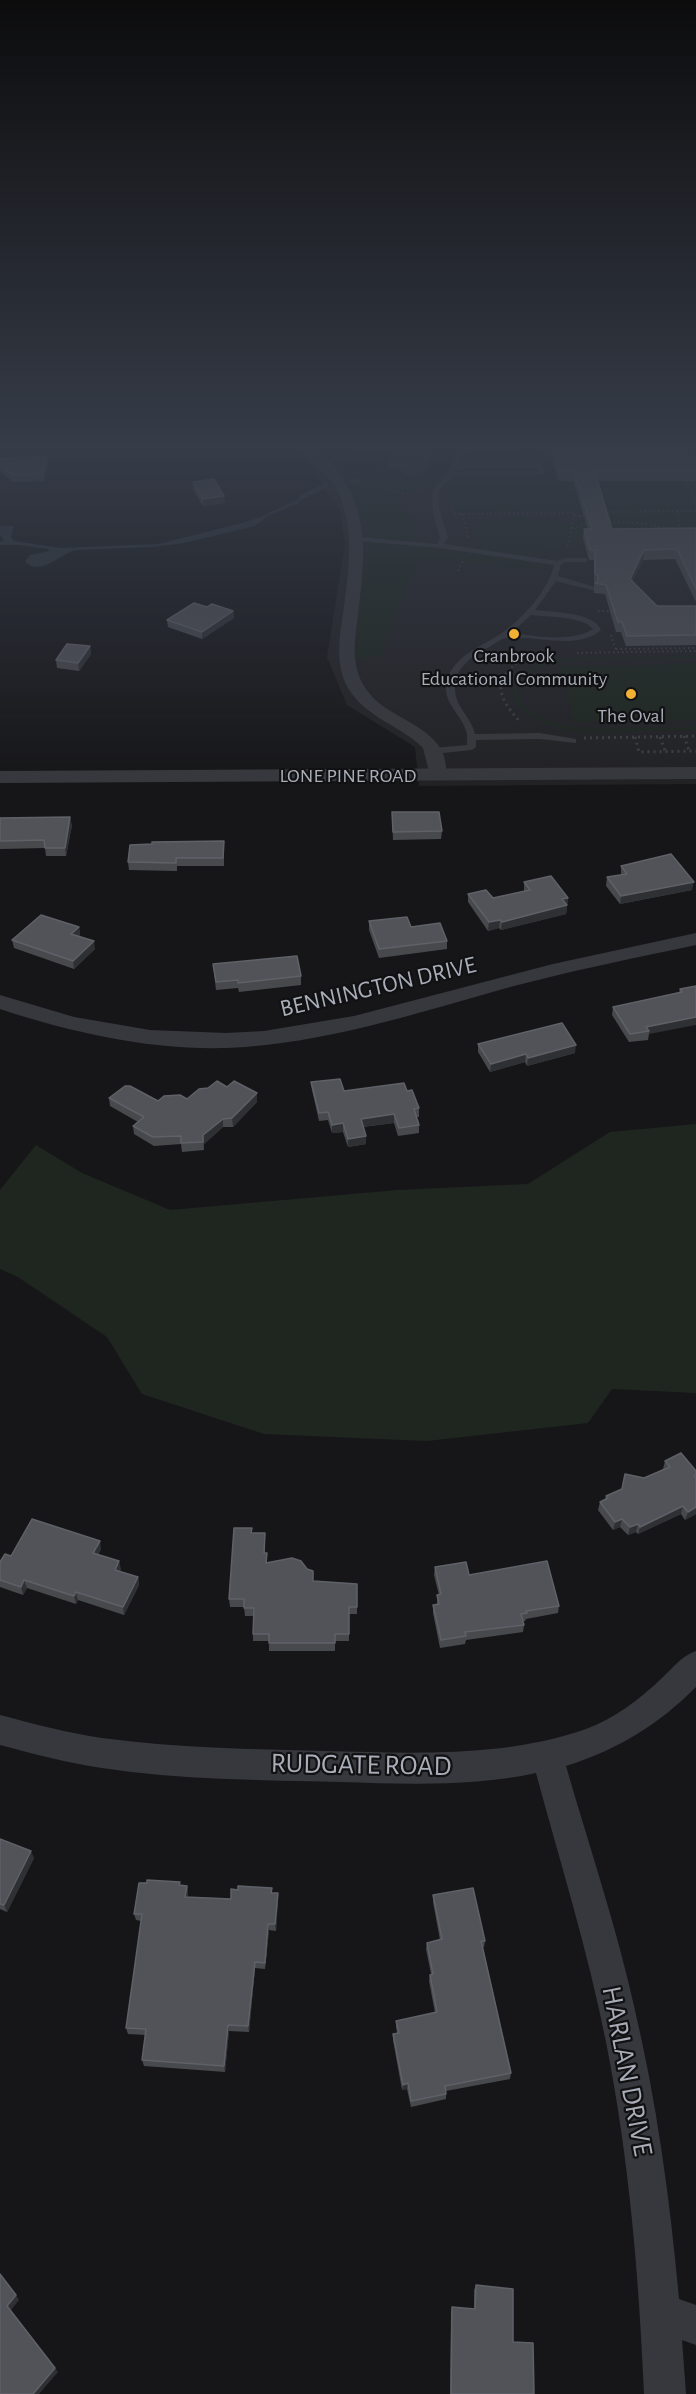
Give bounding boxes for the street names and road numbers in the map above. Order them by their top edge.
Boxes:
street label: LONE PINE ROAD [279,764,417,788]
street label: BENNINGTON DRIVE [277,950,479,1024]
street label: RUDGATE ROAD [270,1747,452,1783]
street label: HARLAN DRIVE [594,1983,660,2159]

